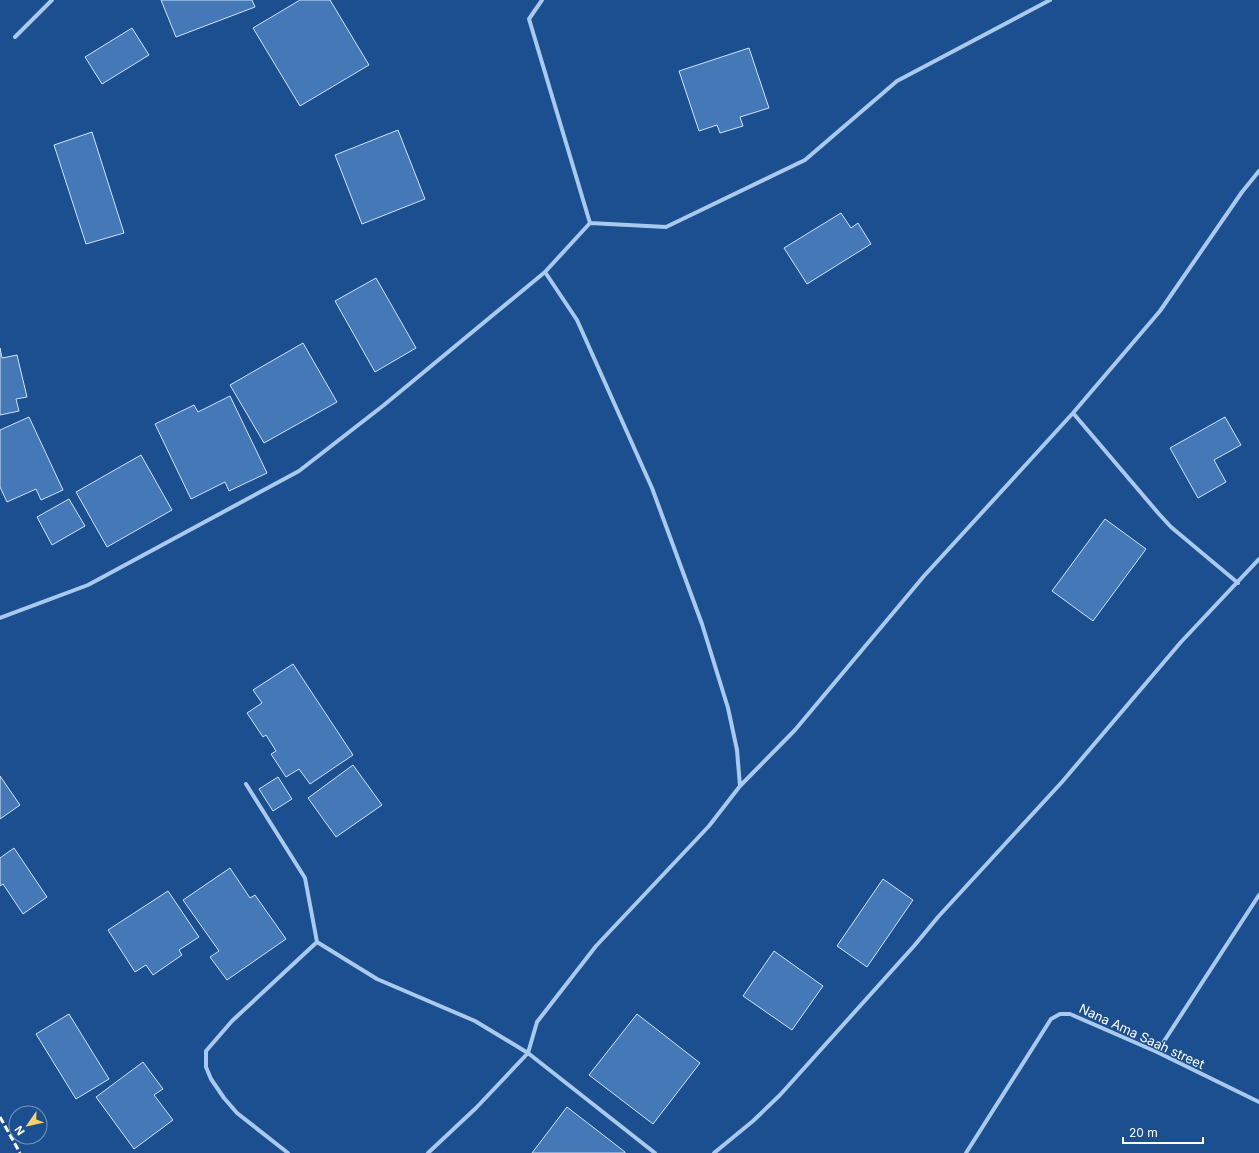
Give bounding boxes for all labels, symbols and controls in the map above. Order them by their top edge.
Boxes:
street label: Nana Ama Saah street [1077,1000,1207,1072]
north arrow [8,1105,48,1145]
scale bar [1123,1119,1203,1145]
text: N [12,1123,28,1138]
text: 20 m [1129,1125,1158,1140]

